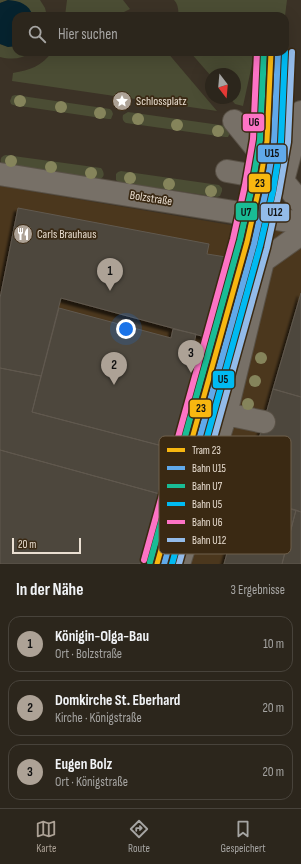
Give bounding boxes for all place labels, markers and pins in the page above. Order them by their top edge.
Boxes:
place icon: Schlossplatz [111,90,133,112]
place label: Schlossplatz [136,94,187,109]
restaurant icon: Carls Brauhaus [12,223,34,245]
place label: Carls Brauhaus [37,227,96,242]
pin: 1 [97,258,123,291]
pin: 3 [178,340,204,373]
pin: 2 [101,352,127,385]

